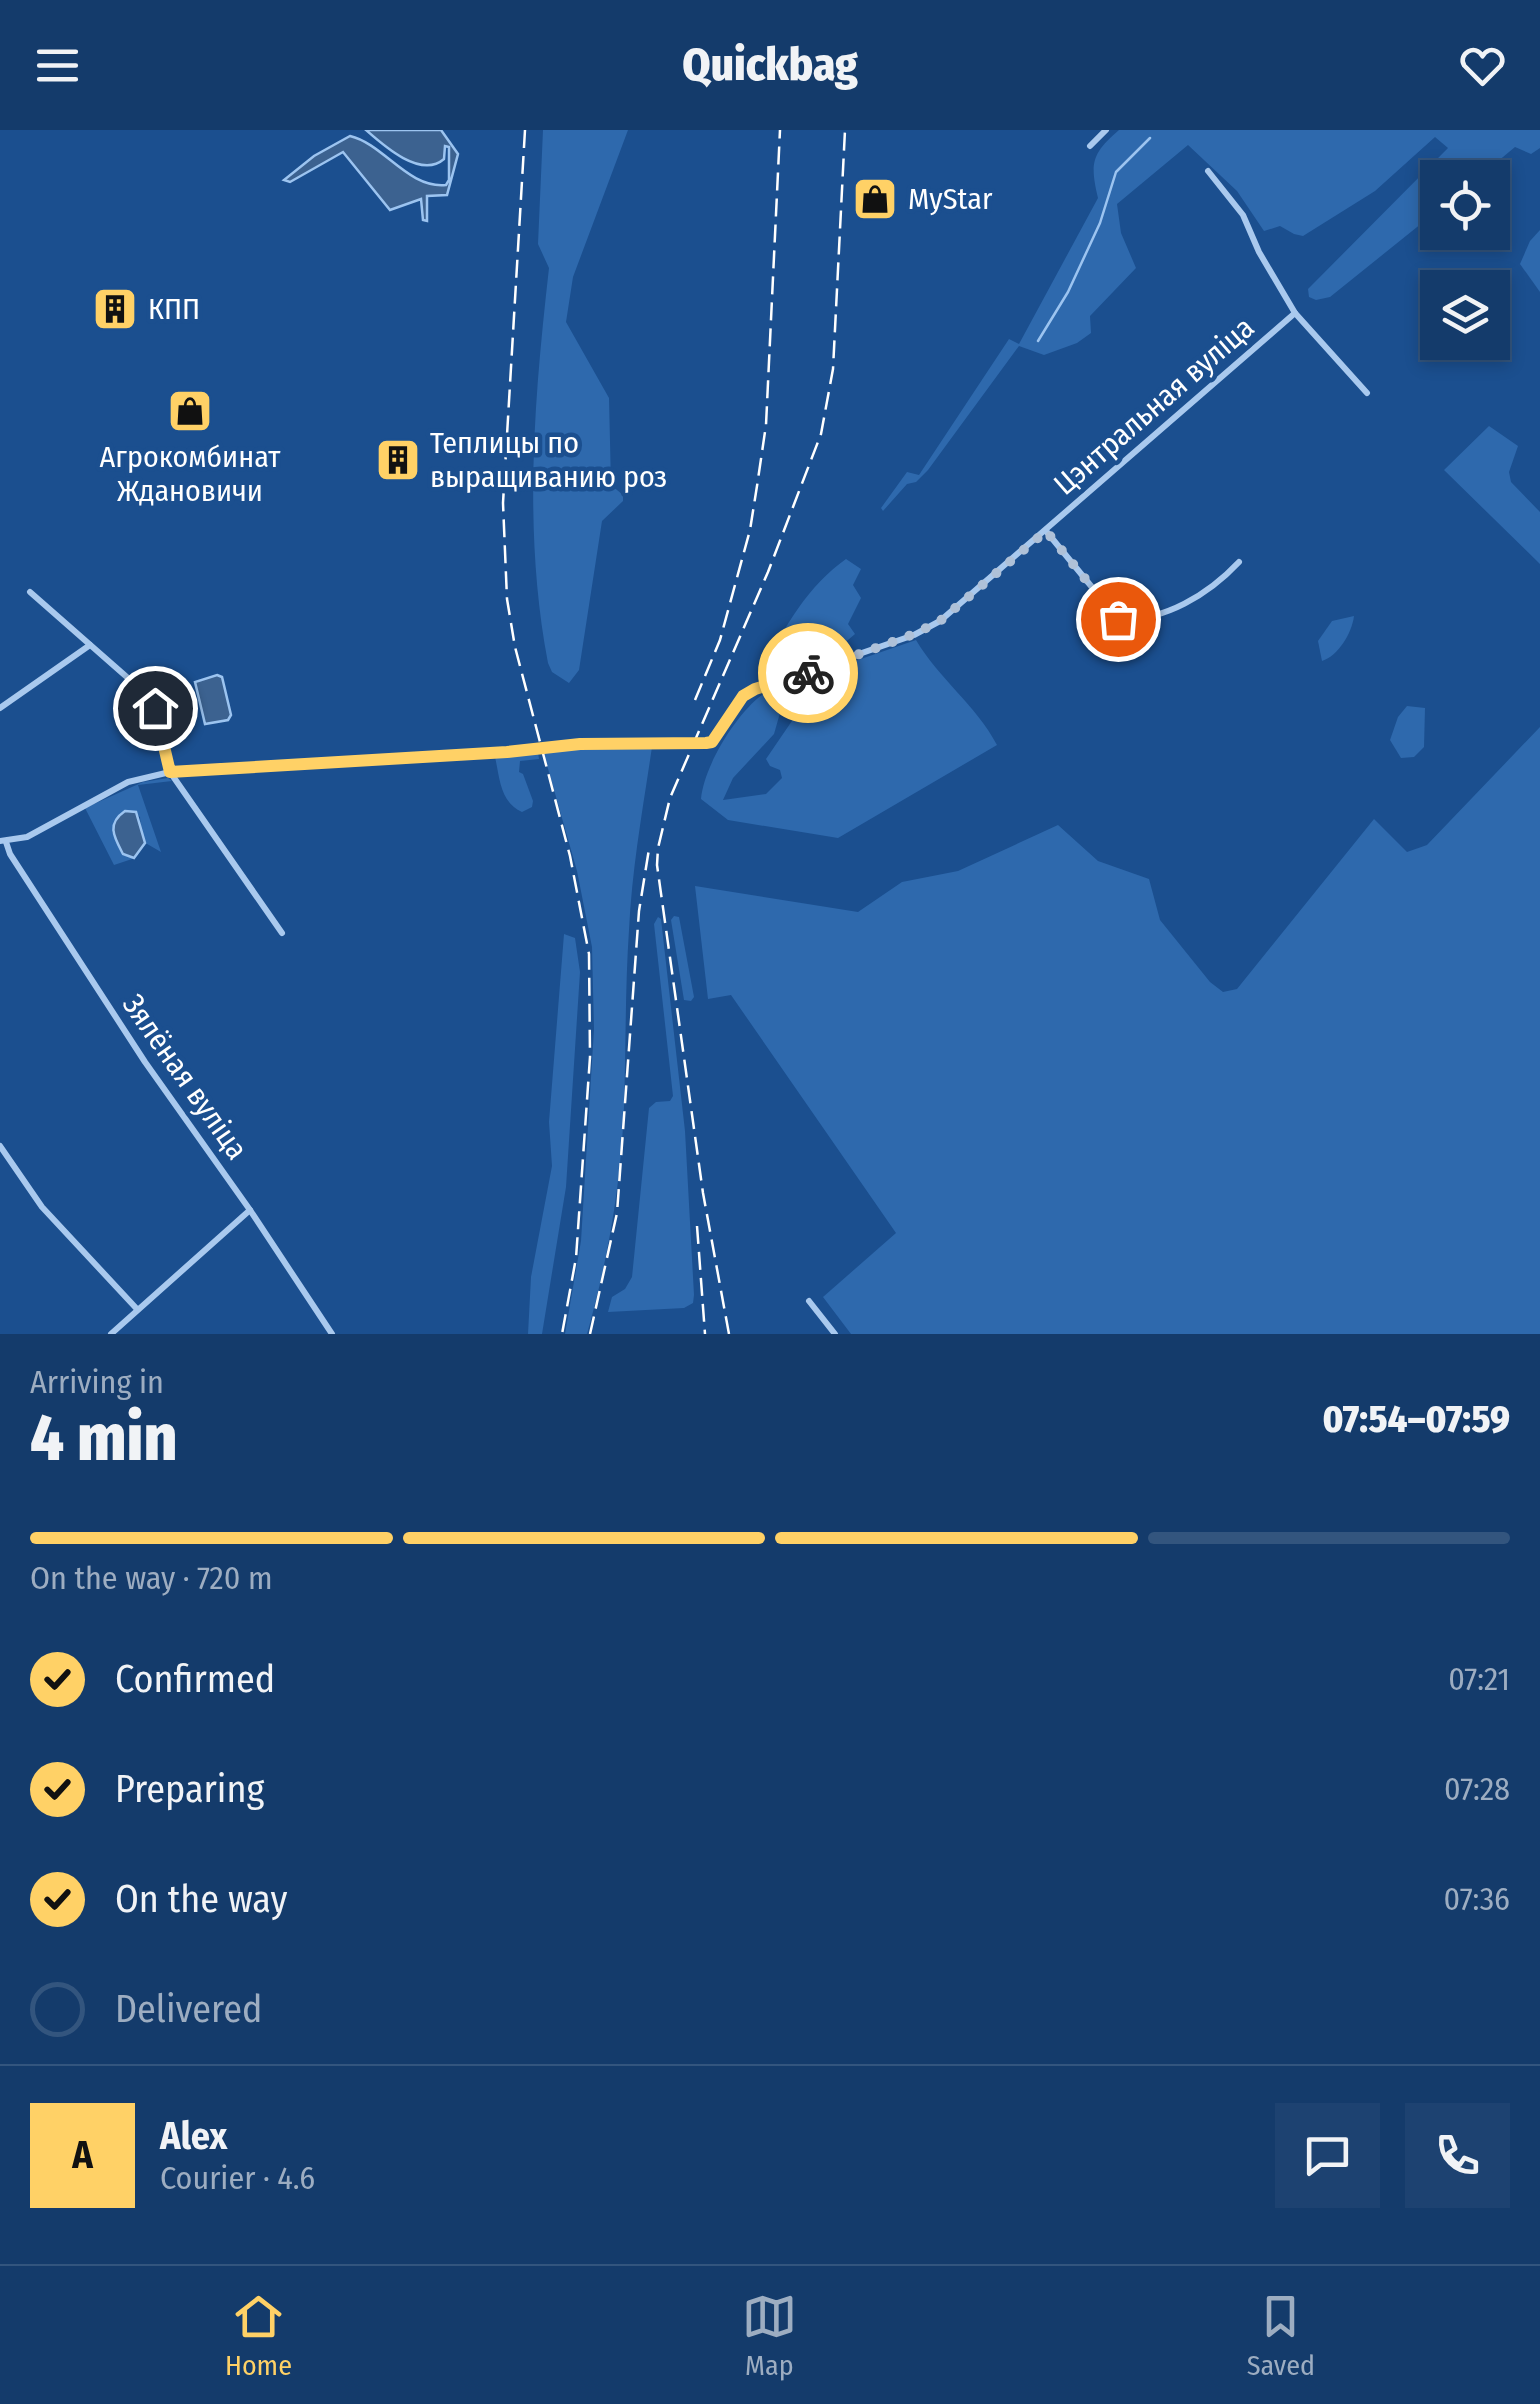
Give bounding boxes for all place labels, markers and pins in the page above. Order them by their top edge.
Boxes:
shop icon: MyStar [852,176,898,222]
place label: MyStar [908,181,993,217]
building icon: КПП [92,286,138,332]
place label: КПП [148,291,200,327]
shop icon: Агрокомбинат Ждановичи [167,388,213,434]
place label: Теплицы по выращиванию роз [430,425,667,495]
building icon: Теплицы по выращиванию роз [375,437,421,483]
place label: Агрокомбинат Ждановичи [100,439,281,509]
pin [1076,577,1161,662]
pin [113,666,198,751]

